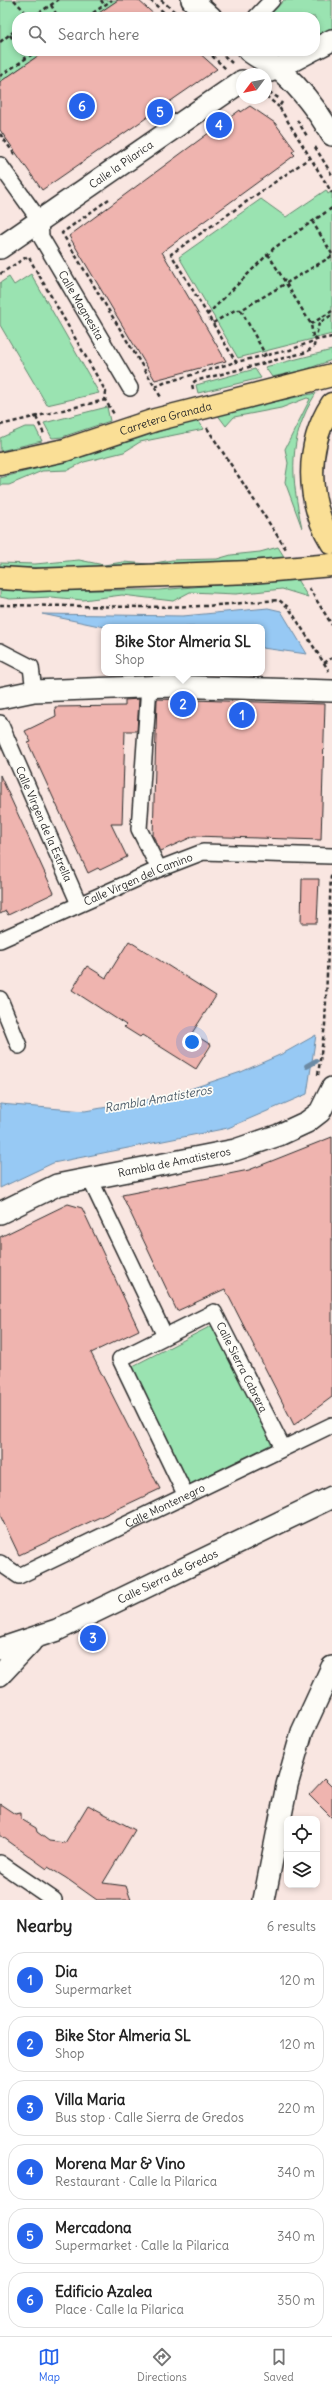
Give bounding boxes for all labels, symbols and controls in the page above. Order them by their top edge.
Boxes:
search box [12,12,320,56]
icon: search [26,23,48,45]
text: Search here [58,25,139,44]
north arrow [236,68,272,104]
pin: 6 [69,91,95,121]
pin: 5 [147,97,173,127]
pin: 4 [206,110,232,140]
street label: Calle la Pilarica [86,137,156,192]
street label: Calle Magnesita [55,268,107,342]
street label: Carretera Granada [118,399,213,438]
popup [101,624,265,676]
text: Bike Stor Almeria SL [115,632,251,651]
text: Shop [115,651,144,668]
pin: 2 [170,689,196,719]
pin: 1 [229,700,255,730]
street label: Calle Virgen de la Estrella [13,764,75,884]
street label: Calle Virgen del Camino [81,850,195,909]
your location [182,1032,202,1052]
water label: Rambla Amatisteros [103,1081,214,1115]
street label: Rambla de Amatisteros [117,1144,232,1180]
street label: Calle Sierra Cabrera [213,1320,271,1415]
street label: Calle Montenegro [123,1480,207,1531]
street label: Calle Sierra de Gredos [115,1546,220,1607]
pin: 3 [80,1623,106,1653]
map controls [284,1816,320,1888]
button: locate [284,1816,320,1852]
button: layers [284,1852,320,1888]
text: Nearby [16,1915,72,1937]
text: 6 results [267,1918,316,1935]
text: Dia [55,1962,78,1981]
text: 1 [27,1972,33,1989]
text: 120 m [280,1972,315,1989]
text: Supermarket [55,1981,132,1998]
text: Bike Stor Almeria SL [55,2026,191,2045]
text: 2 [26,2036,34,2053]
text: 120 m [280,2036,315,2053]
text: Shop [55,2045,84,2062]
text: Villa Maria [55,2090,125,2109]
text: 3 [26,2100,34,2117]
text: 220 m [278,2100,315,2117]
text: Bus stop · Calle Sierra de Gredos [55,2109,244,2126]
text: Morena Mar & Vino [55,2154,185,2173]
text: 4 [26,2164,34,2181]
text: 340 m [277,2164,315,2181]
text: Restaurant · Calle la Pilarica [55,2173,217,2190]
text: Mercadona [55,2218,132,2237]
text: 5 [26,2228,34,2245]
text: 340 m [277,2228,315,2245]
text: Supermarket · Calle la Pilarica [55,2237,229,2254]
text: Edificio Azalea [55,2282,152,2301]
text: 6 [26,2292,34,2309]
text: 350 m [277,2292,315,2309]
text: Place · Calle la Pilarica [55,2301,184,2318]
tab: Map [38,2346,60,2384]
tab: Directions [137,2346,187,2384]
tab: Saved [263,2346,294,2384]

